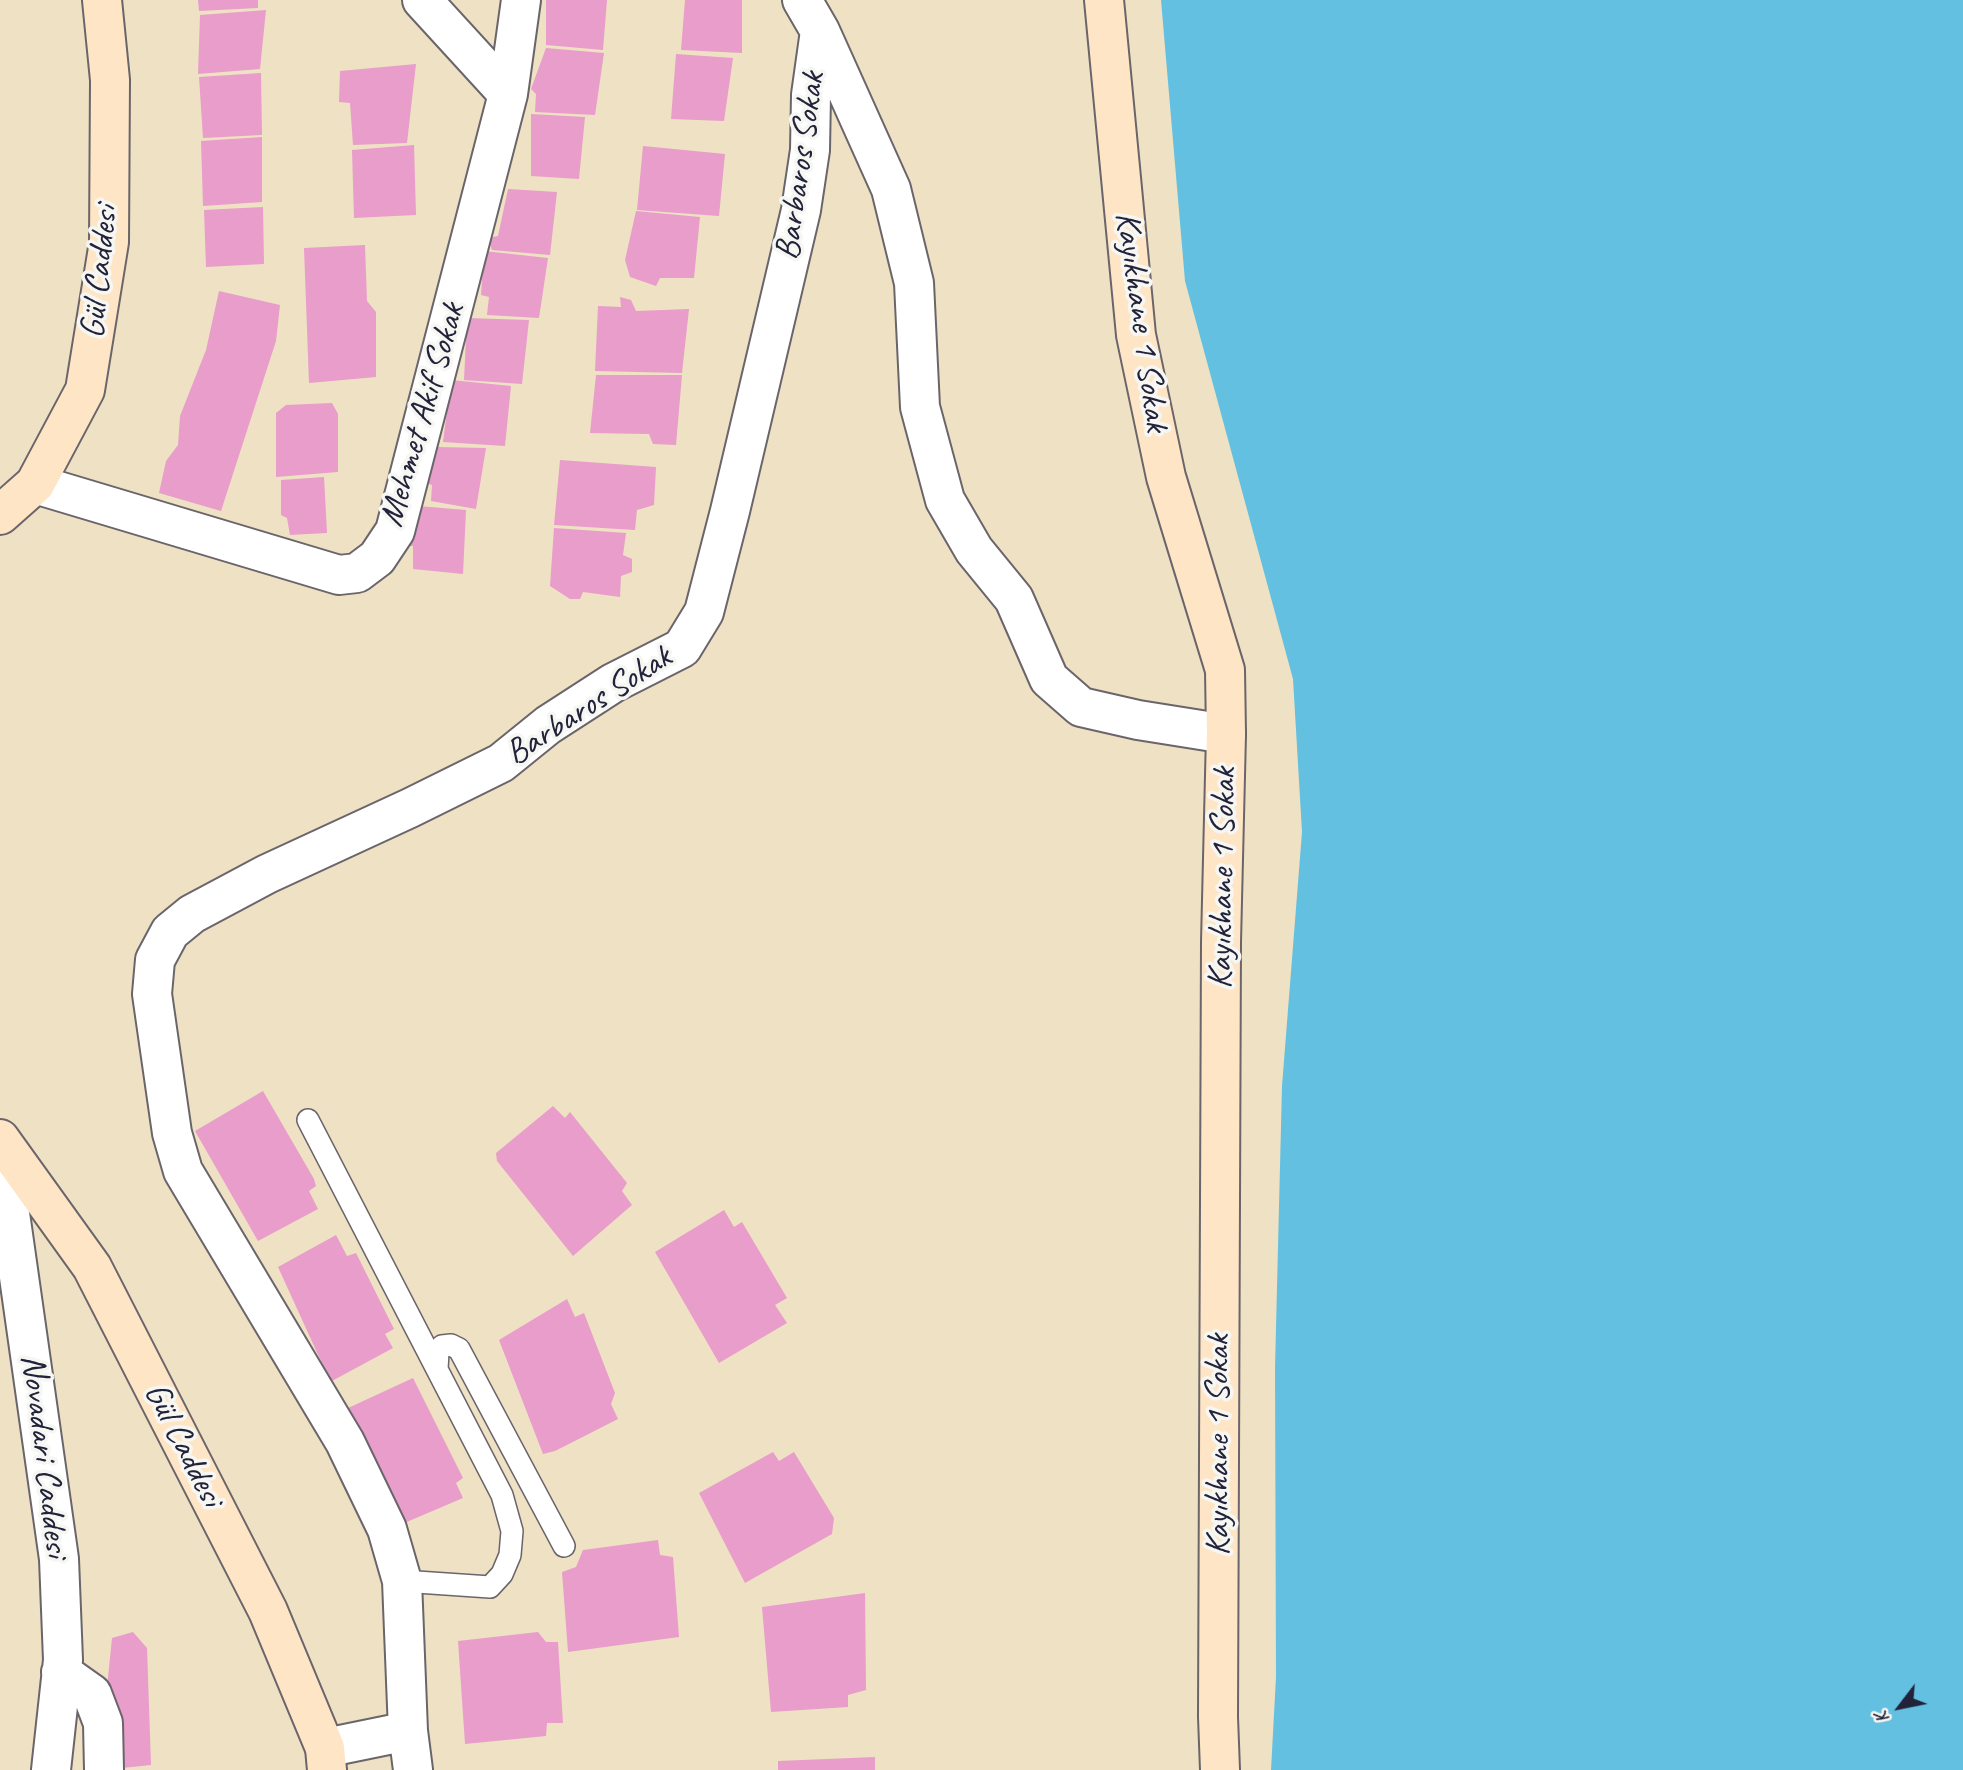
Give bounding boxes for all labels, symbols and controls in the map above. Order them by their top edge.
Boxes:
street label: Barbaros Sokak [767,69,835,263]
street label: Gül Caddesi [72,203,128,341]
street label: Kayıkhane 1 Sokak [1105,209,1177,435]
street label: Mehmet Akif Sokak [371,299,475,531]
street label: Barbaros Sokak [498,637,680,775]
street label: Kayıkhane 1 Sokak [1200,767,1246,989]
street label: Kayıkhane 1 Sokak [1198,1334,1240,1556]
street label: Novadari Caddesi [11,1352,77,1560]
street label: Gül Caddesi [134,1376,232,1514]
north arrow [1865,1672,1935,1742]
text: K [1869,1708,1895,1729]

